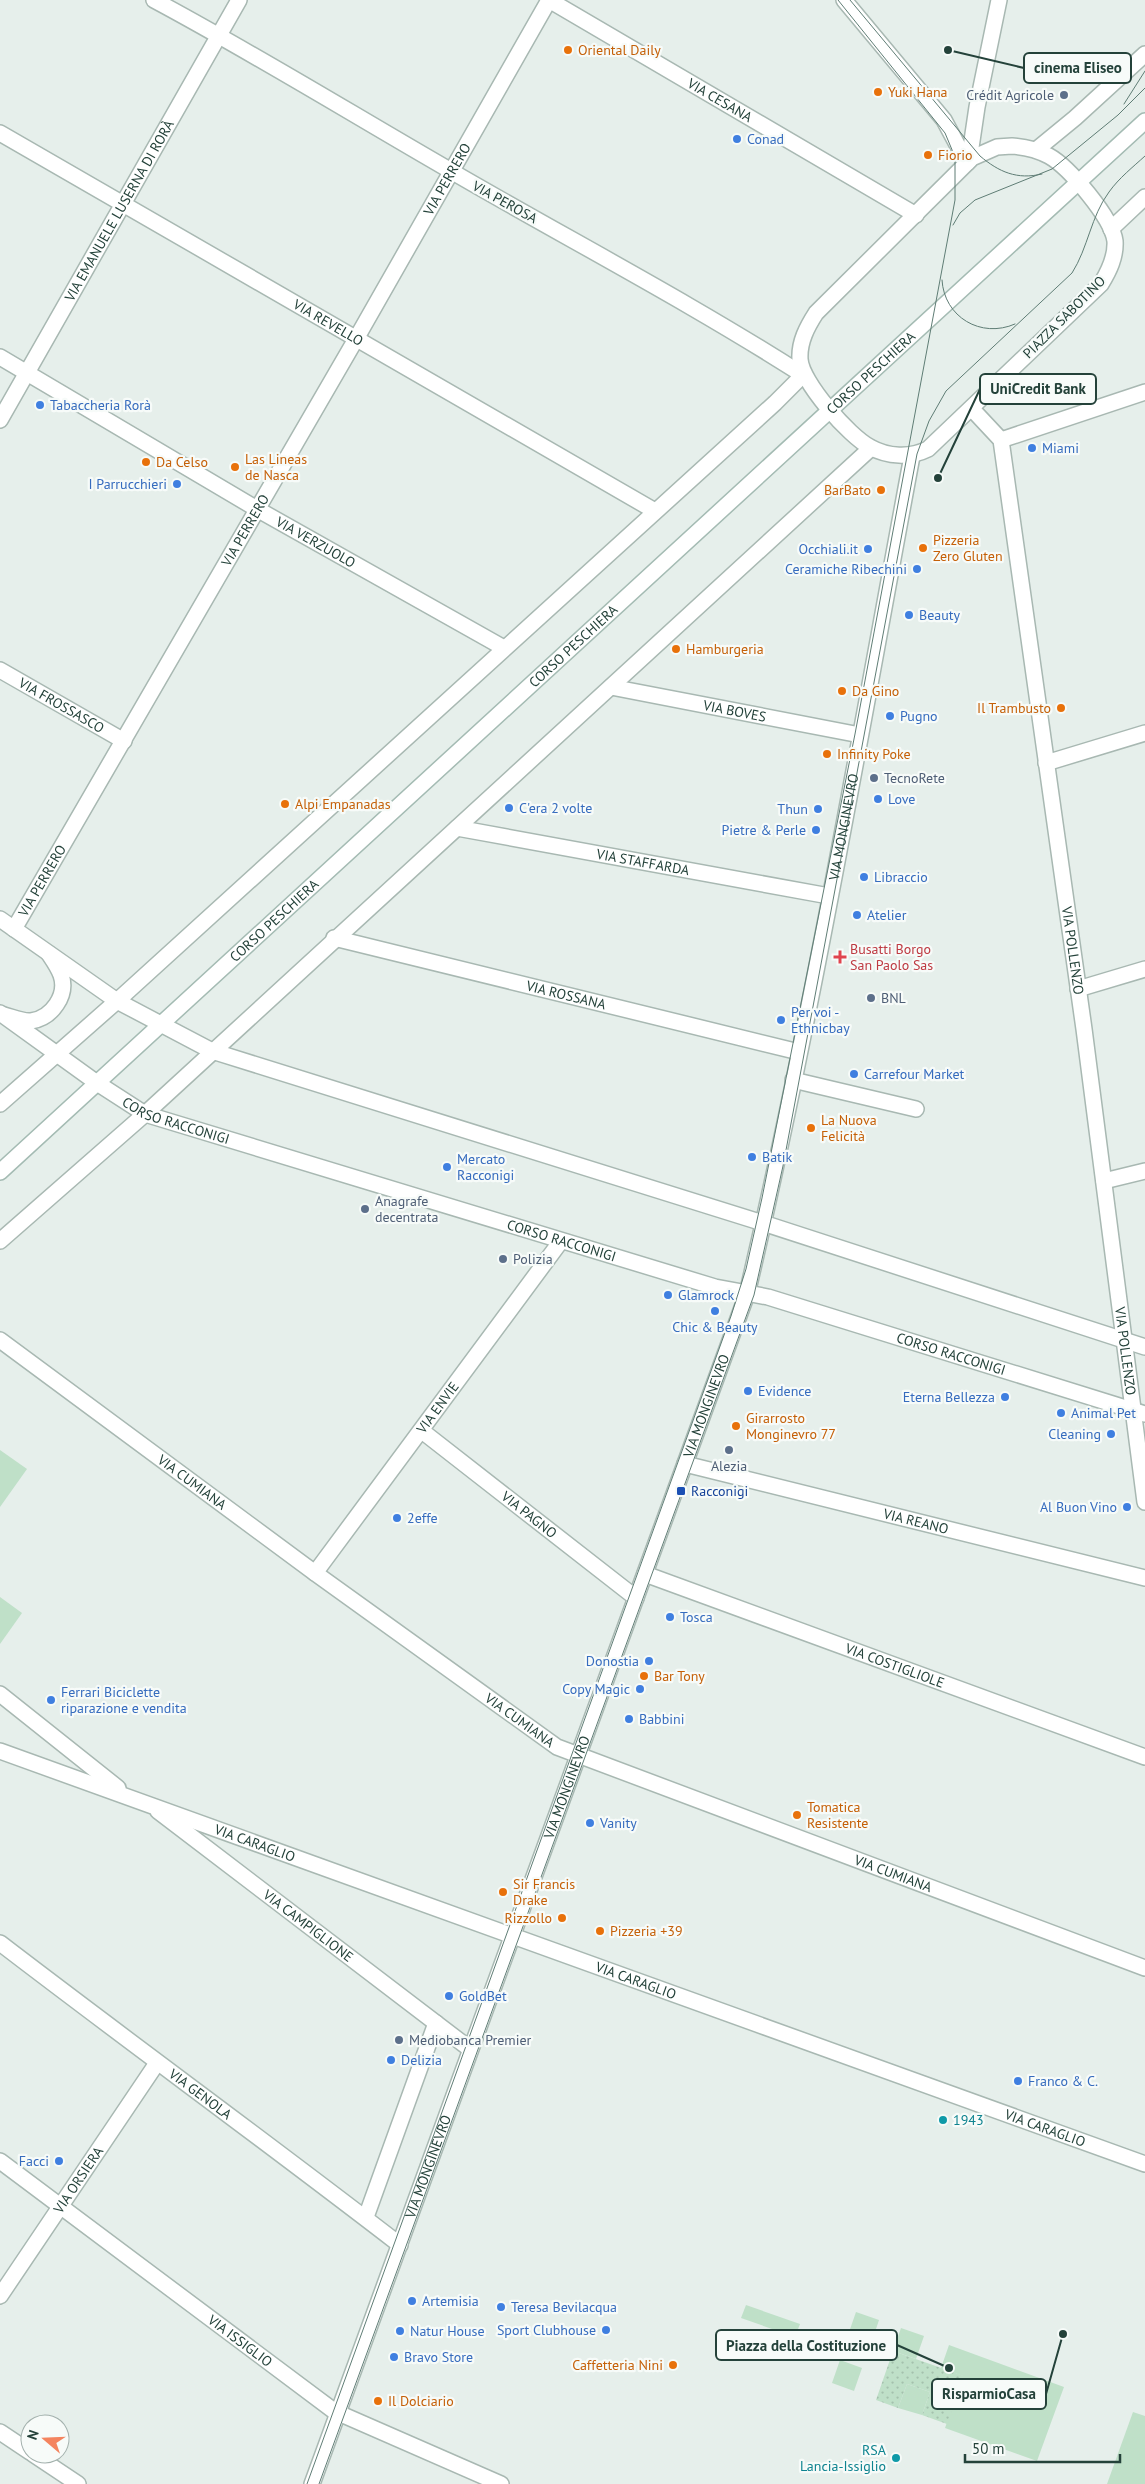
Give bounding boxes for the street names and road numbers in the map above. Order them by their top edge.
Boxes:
street label: VIA CESANA [683,74,756,127]
street label: VIA EMANUELE LUSERNA DI RORÀ [60,116,178,305]
street label: VIA PERRERO [419,140,475,219]
street label: VIA PEROSA [468,176,541,228]
street label: PIAZZA SABOTINO [1019,272,1109,362]
street label: VIA REVELLO [289,295,366,350]
street label: CORSO PESCHIERA [823,327,920,418]
street label: VIA PERRERO [217,491,273,570]
street label: VIA VERZUOLO [272,512,359,572]
street label: CORSO PESCHIERA [525,600,622,691]
street label: VIA FROSSASCO [15,673,108,737]
street label: VIA BOVES [701,696,768,726]
street label: VIA MONGINEVRO [825,772,862,883]
street label: VIA PERRERO [14,841,70,921]
street label: VIA STAFFARDA [594,845,692,879]
street label: CORSO PESCHIERA [226,875,323,966]
street label: VIA POLLENZO [1058,904,1088,996]
street label: VIA ROSSANA [523,976,609,1014]
street label: CORSO RACCONIGI [119,1093,232,1148]
street label: CORSO RACCONIGI [505,1215,618,1265]
street label: VIA POLLENZO [1111,1305,1140,1396]
street label: CORSO RACCONIGI [894,1328,1008,1379]
street label: VIA MONGINEVRO [679,1352,733,1461]
street label: VIA ENVIE [412,1378,463,1438]
street label: VIA CUMIANA [153,1450,231,1514]
street label: VIA PAGNO [497,1487,561,1542]
street label: VIA REANO [881,1504,950,1538]
street label: VIA COSTIGLIOLE [842,1639,947,1692]
street label: VIA CUMIANA [481,1689,559,1752]
street label: VIA MONGINEVRO [539,1733,594,1842]
street label: VIA CARAGLIO [211,1820,298,1866]
street label: VIA CUMIANA [851,1850,935,1896]
street label: VIA CAMPIGLIONE [259,1885,357,1966]
street label: VIA CARAGLIO [592,1957,679,2003]
street label: VIA GENOLA [165,2064,236,2124]
street label: VIA CARAGLIO [1001,2105,1088,2151]
street label: VIA MONGINEVRO [401,2113,455,2221]
street label: VIA ORSIERA [49,2142,108,2217]
street label: VIA ISSIGLIO [204,2310,276,2371]

